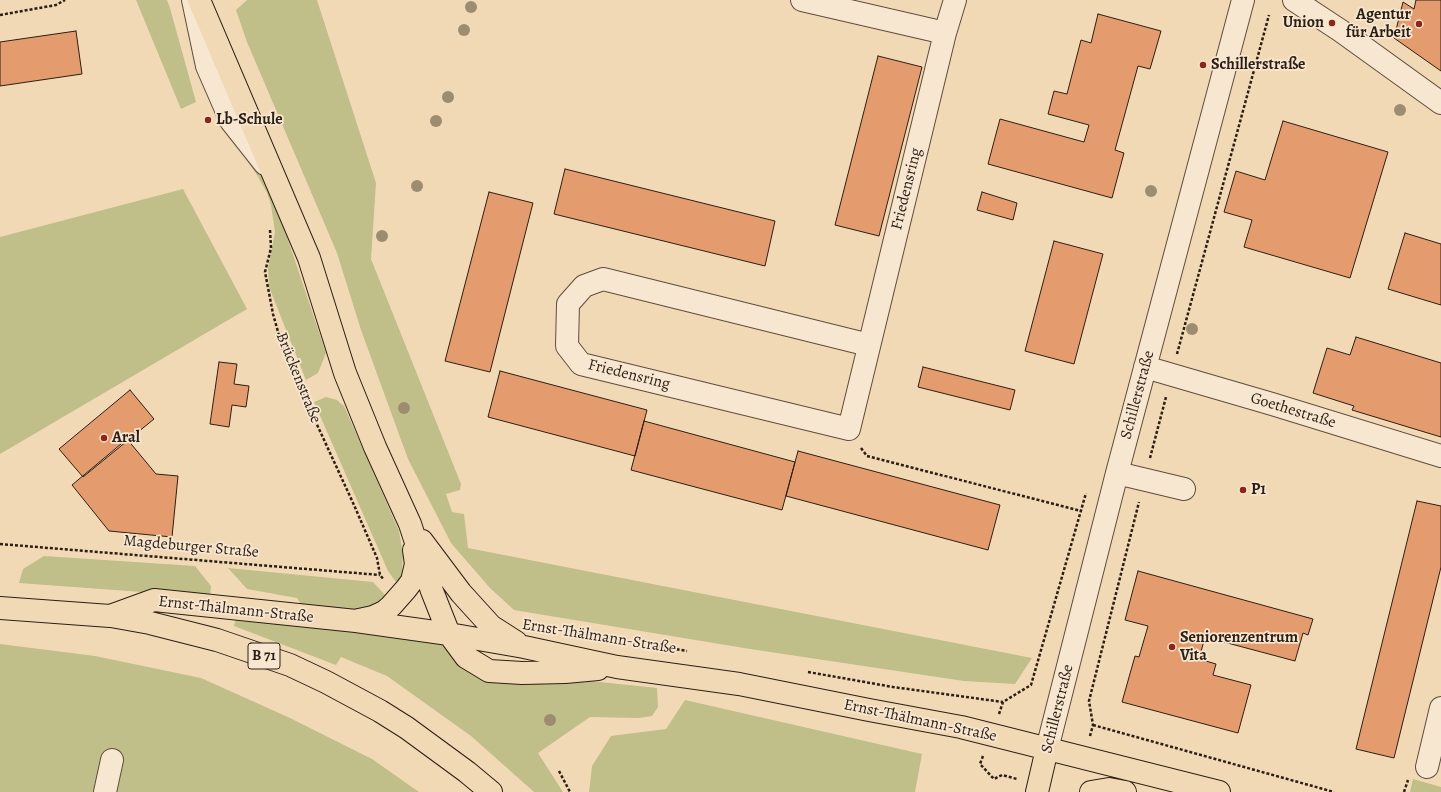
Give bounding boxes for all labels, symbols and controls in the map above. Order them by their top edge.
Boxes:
place label: Agentur für Arbeit [1346,5,1411,43]
place label: Union [1283,13,1324,33]
marker: Union [1327,18,1337,28]
marker: Agentur für Arbeit [1414,19,1424,29]
place label: Schillerstraße [1211,55,1306,75]
marker: Schillerstraße [1198,60,1208,70]
place label: Lb-Schule [216,110,283,130]
marker: Lb-Schule [203,115,213,125]
street label: Friedensring [888,146,926,232]
street label: Brückenstraße [271,330,325,426]
street label: Schillerstraße [1117,349,1159,441]
street label: Friedensring [586,356,672,394]
street label: Goethestraße [1248,389,1338,433]
place label: Aral [112,428,140,448]
marker: Aral [99,433,109,443]
place label: P1 [1251,480,1266,500]
marker: P1 [1238,485,1248,495]
street label: Magdeburger Straße [123,532,259,562]
street label: Ernst-Thälmann-Straße [157,592,315,628]
street label: Ernst-Thälmann-Straße [520,615,678,659]
place label: Seniorenzentrum Vita [1180,628,1298,666]
marker: Seniorenzentrum Vita [1167,642,1177,652]
road number: B 71 [248,643,280,669]
street label: Schillerstraße [1038,663,1078,755]
street label: Ernst-Thälmann-Straße [842,695,998,747]

